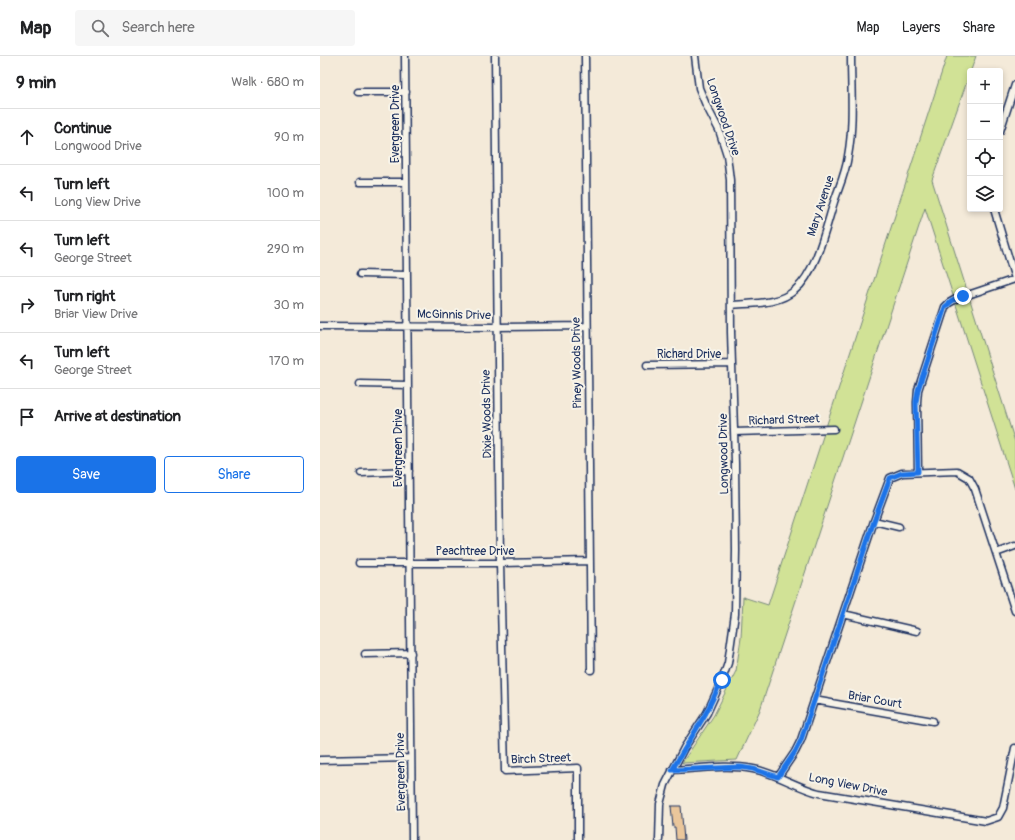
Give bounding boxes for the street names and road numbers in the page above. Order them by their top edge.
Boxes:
street label: Longwood Drive [703,76,743,158]
street label: Evergreen Drive [388,85,403,163]
street label: Mary Avenue [804,174,838,238]
street label: McGinnis Drive [417,307,491,323]
street label: Piney Woods Drive [569,317,585,409]
street label: Richard Drive [657,347,721,362]
street label: Dixie Woods Drive [479,369,495,459]
street label: Evergreen Drive [391,409,406,487]
street label: Richard Street [748,411,820,429]
street label: Longwood Drive [716,413,732,495]
street label: Peachtree Drive [436,544,514,559]
street label: Briar Court [847,688,903,712]
street label: Evergreen Drive [393,733,409,811]
street label: Birch Street [511,750,571,768]
street label: Long View Drive [807,770,889,800]

